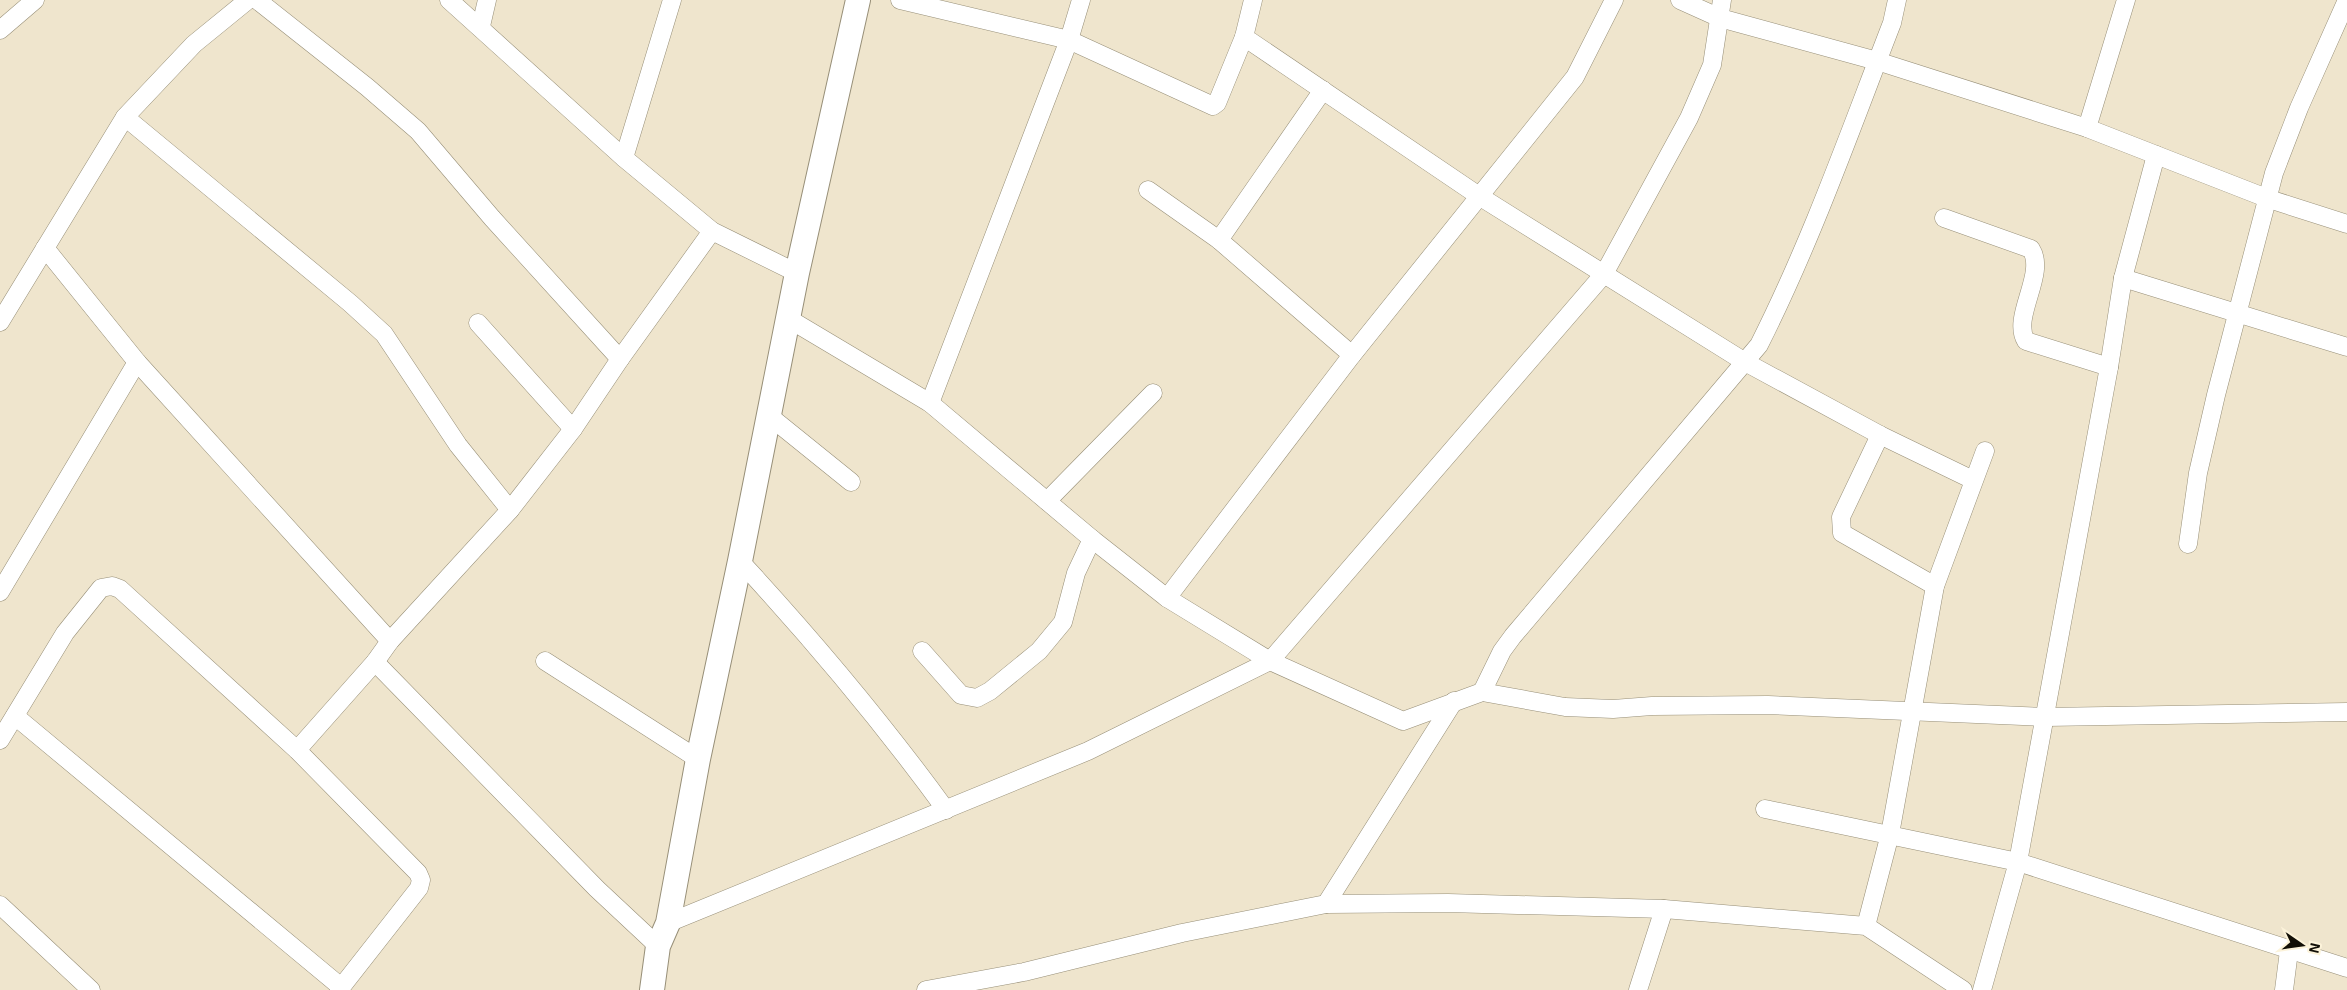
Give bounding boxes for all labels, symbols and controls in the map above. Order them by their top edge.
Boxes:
north arrow [2277,920,2327,970]
text: N [2306,941,2325,955]

